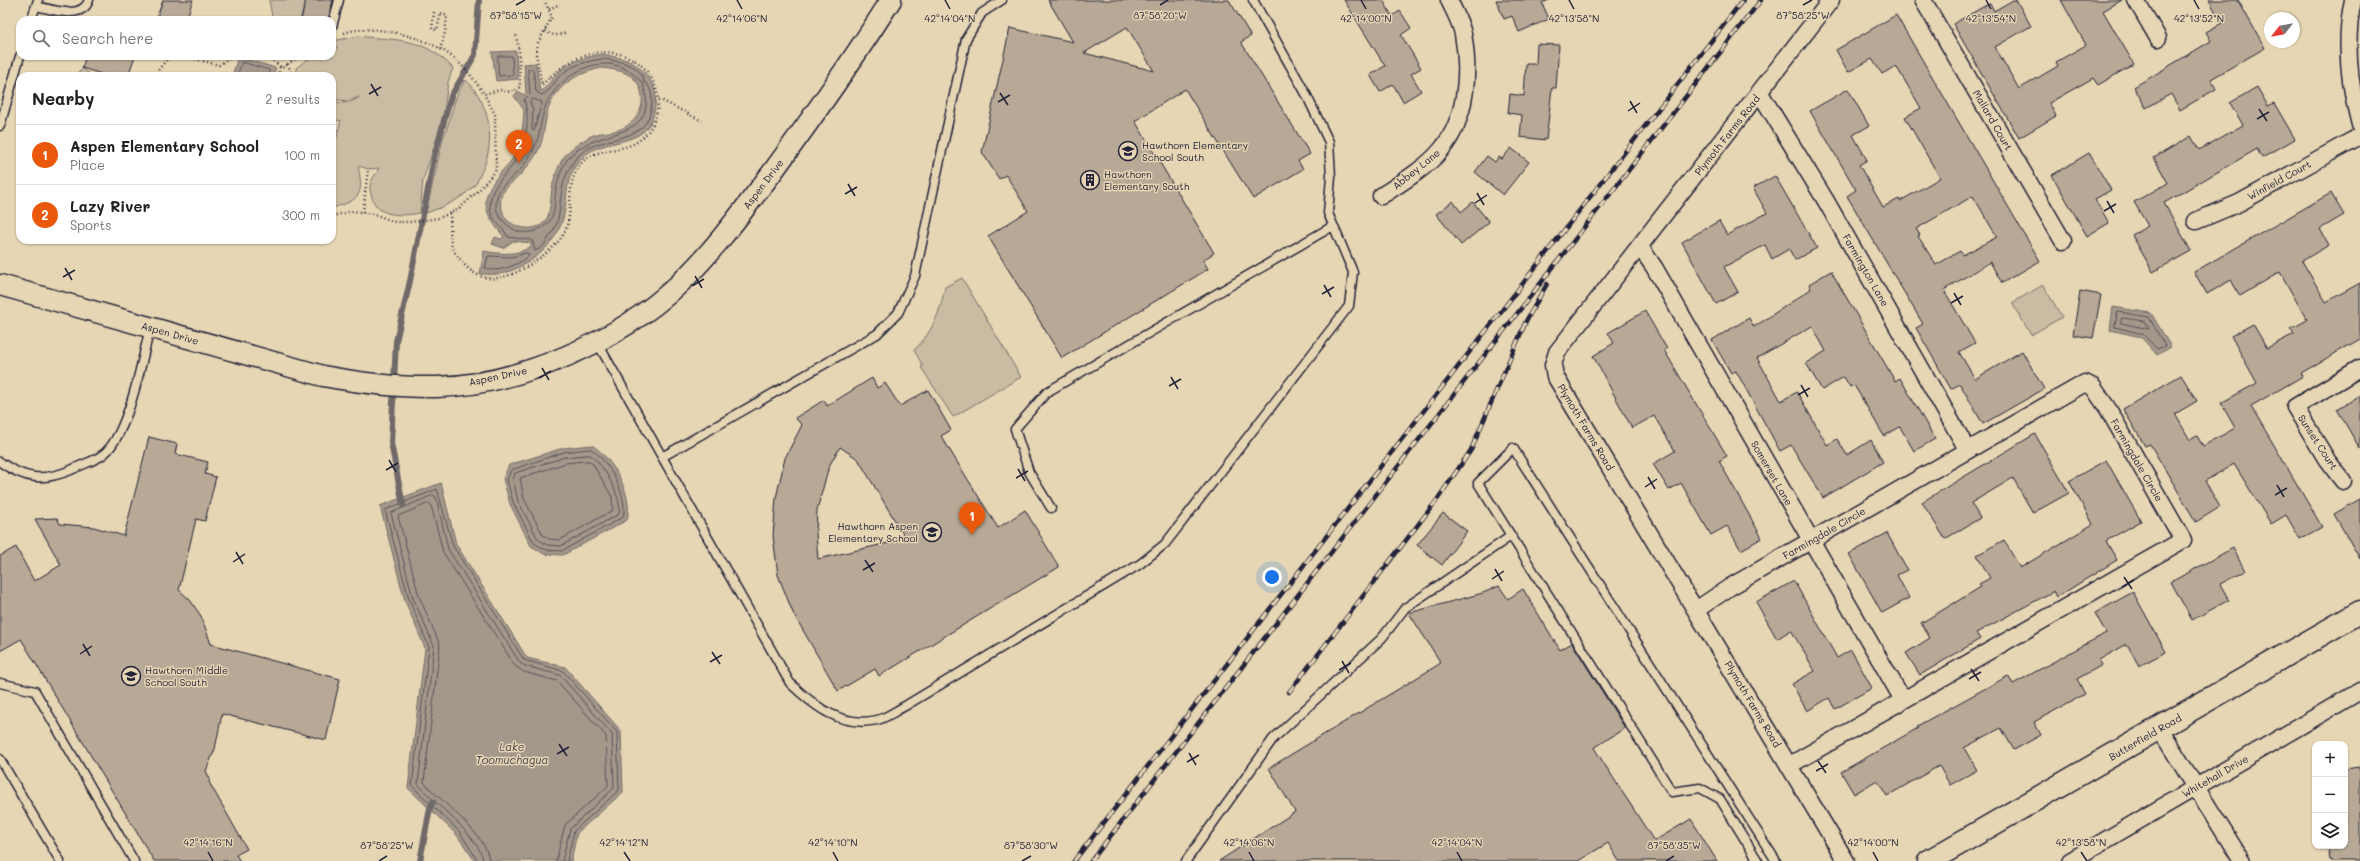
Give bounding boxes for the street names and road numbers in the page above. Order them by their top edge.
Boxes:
street label: Mallard Court [1970,87,2016,153]
street label: Plymoth Farms Road [1691,92,1763,178]
street label: Abbey Lane [1389,145,1443,193]
street label: Aspen Drive [740,156,786,212]
street label: Winfield Court [2245,157,2313,203]
street label: Farmington Lane [1840,231,1892,309]
street label: Aspen Drive [140,318,200,348]
street label: Aspen Drive [468,363,528,389]
street label: Plymoth Farms Road [1555,381,1617,473]
street label: Sunset Court [2295,412,2341,472]
street label: Farmingdale Circle [2108,416,2166,504]
street label: Somerset Lane [1748,438,1796,508]
street label: Farmingdale Circle [1780,504,1868,562]
street label: Plymoth Farms Road [1722,658,1784,750]
street label: Butterfield Road [2106,710,2184,764]
street label: Whitehall Drive [2179,751,2251,801]

